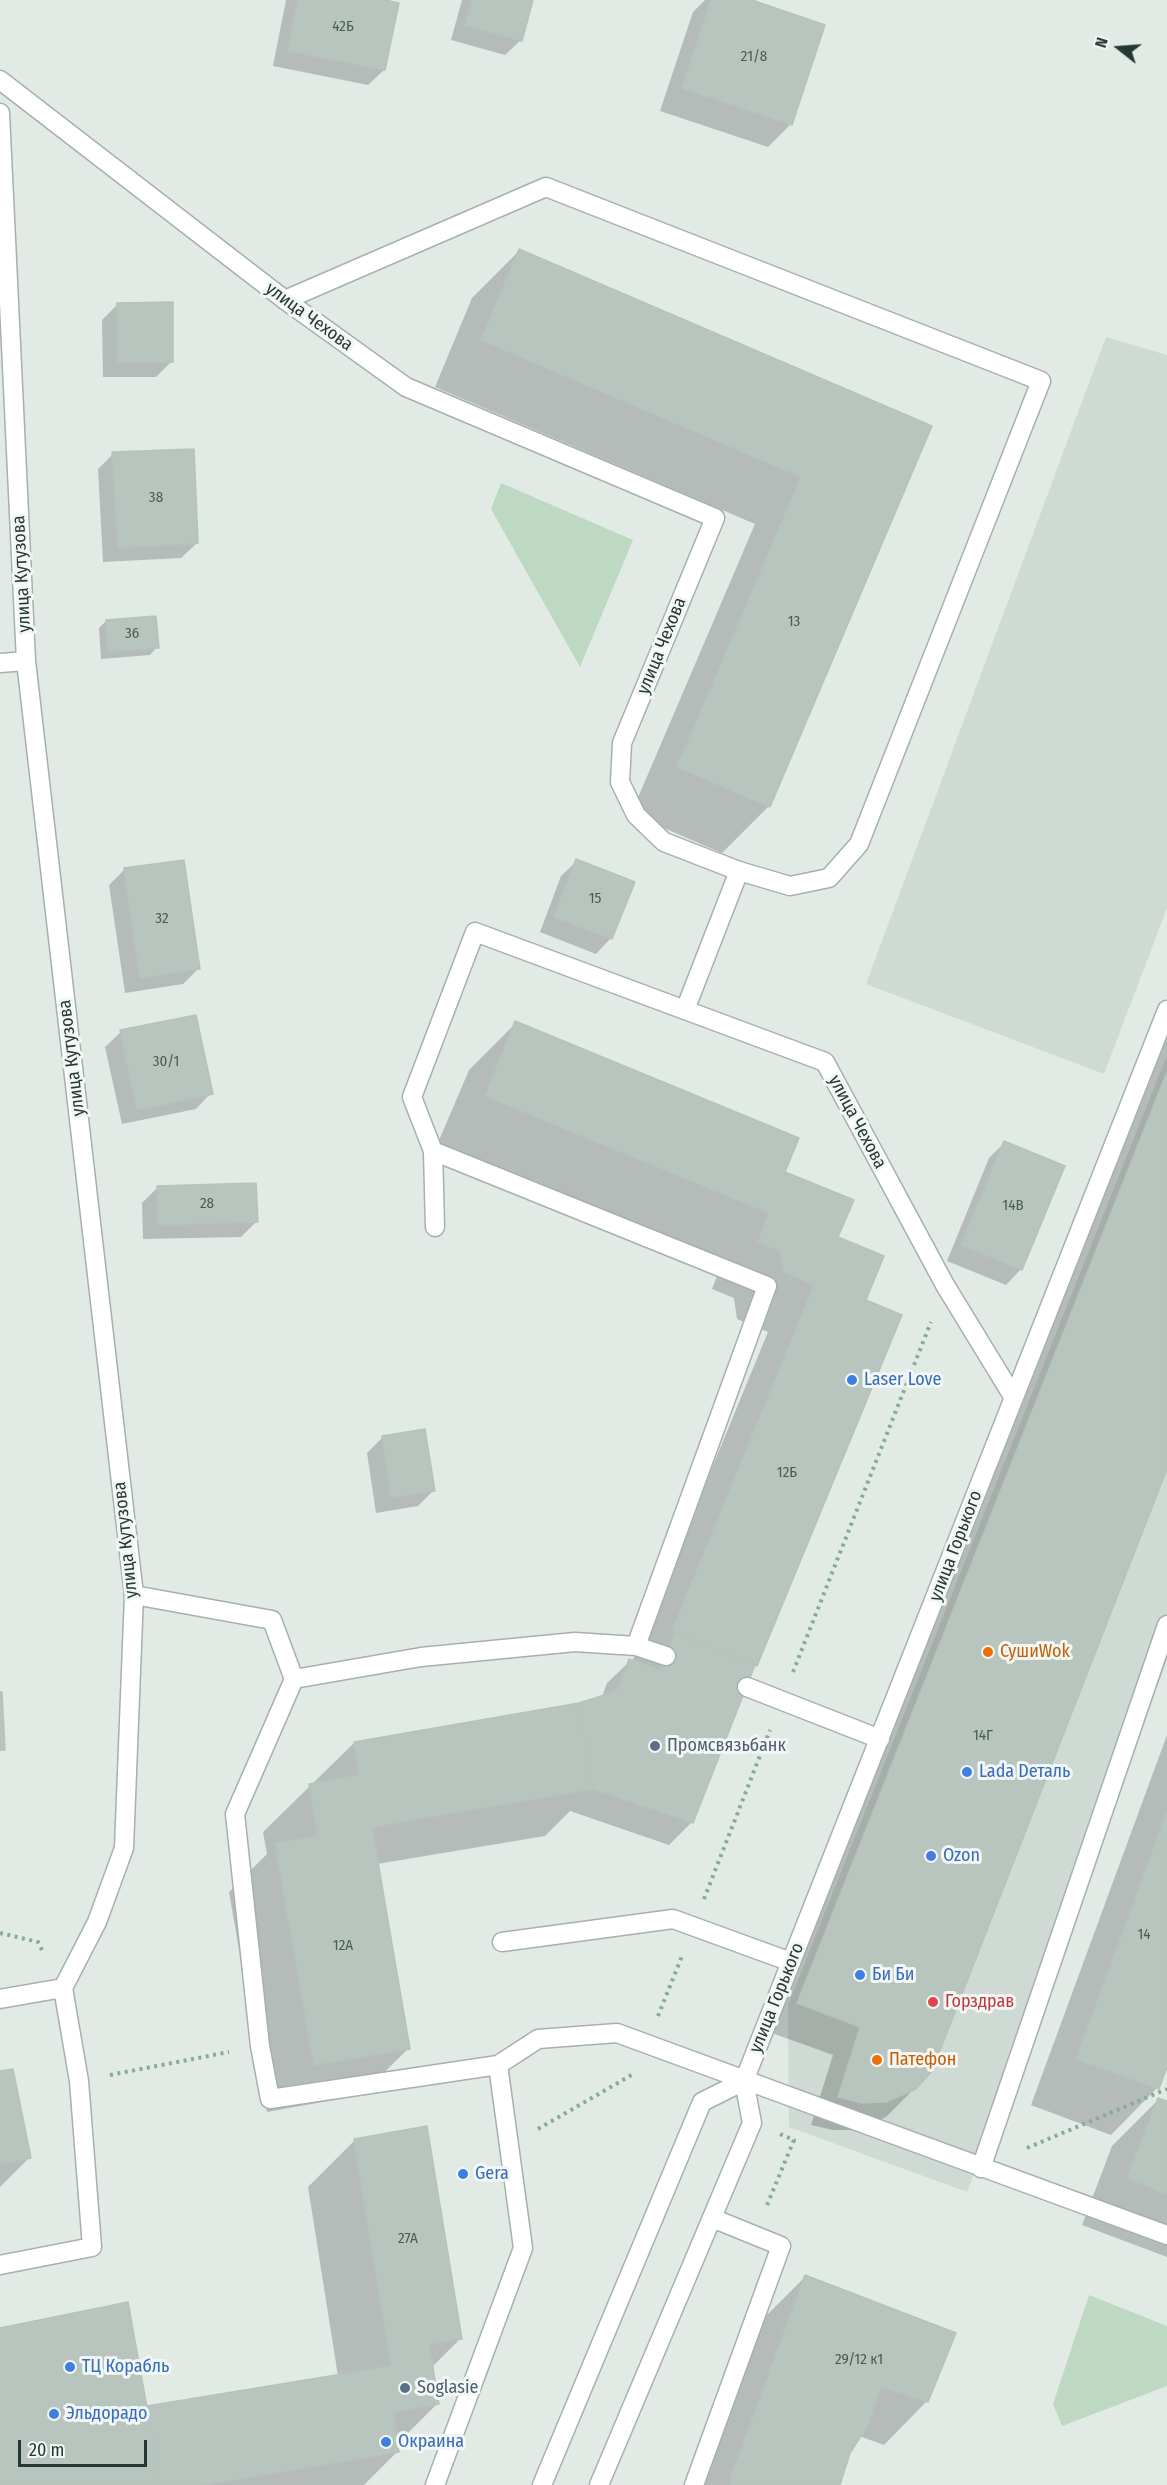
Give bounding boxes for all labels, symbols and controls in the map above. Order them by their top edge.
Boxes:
house number: 42Б [332,18,354,36]
north arrow [1089,18,1149,78]
text: N [1091,35,1112,50]
house number: 21/8 [741,48,767,66]
street label: улица Чехова [261,278,357,356]
house number: 38 [149,489,163,507]
street label: улица Кутузова [8,515,36,633]
street label: улица Чехова [633,594,691,698]
house number: 13 [788,613,800,631]
house number: 36 [125,625,139,643]
house number: 15 [589,890,601,908]
house number: 32 [155,910,169,928]
street label: улица Кутузова [54,999,90,1117]
house number: 30/1 [153,1053,179,1071]
street label: улица Чехова [823,1072,891,1172]
house number: 28 [200,1195,214,1213]
house number: 14В [1002,1197,1024,1215]
place label: Laser Love [864,1369,941,1391]
marker: Laser Love [845,1373,859,1387]
house number: 12Б [777,1464,797,1482]
street label: улица Кутузова [109,1481,143,1599]
street label: улица Горького [925,1488,987,1604]
place label: СушиWok [1000,1641,1070,1663]
marker: СушиWok [981,1645,995,1659]
house number: 14Г [973,1727,993,1745]
place label: Промсвязьбанк [667,1735,786,1757]
marker: Промсвязьбанк [648,1739,662,1753]
place label: Lada Dеталь [979,1761,1070,1783]
marker: Lada Dеталь [960,1765,974,1779]
place label: Ozon [943,1845,980,1867]
marker: Ozon [924,1849,938,1863]
house number: 14 [1137,1926,1151,1944]
house number: 12А [333,1937,353,1955]
street label: улица Горького [745,1940,809,2056]
place label: Би Би [872,1964,914,1986]
marker: Би Би [853,1968,867,1982]
place label: Горздрав [945,1991,1014,2013]
marker: Горздрав [926,1995,940,2009]
place label: Патефон [889,2049,956,2071]
marker: Патефон [870,2053,884,2067]
place label: Gera [475,2163,509,2185]
marker: Gera [456,2167,470,2181]
house number: 27А [398,2230,418,2248]
house number: 29/12 к1 [835,2351,883,2369]
place label: ТЦ Корабль [82,2356,169,2378]
marker: ТЦ Корабль [63,2360,77,2374]
place label: Soglasie [417,2377,478,2399]
marker: Soglasie [398,2381,412,2395]
place label: Эльдорадо [66,2403,147,2425]
marker: Эльдорадо [47,2407,61,2421]
scale bar [21,2428,150,2466]
place label: Окраина [398,2431,464,2453]
marker: Окраина [379,2435,393,2449]
text: 20 m [29,2439,64,2461]

